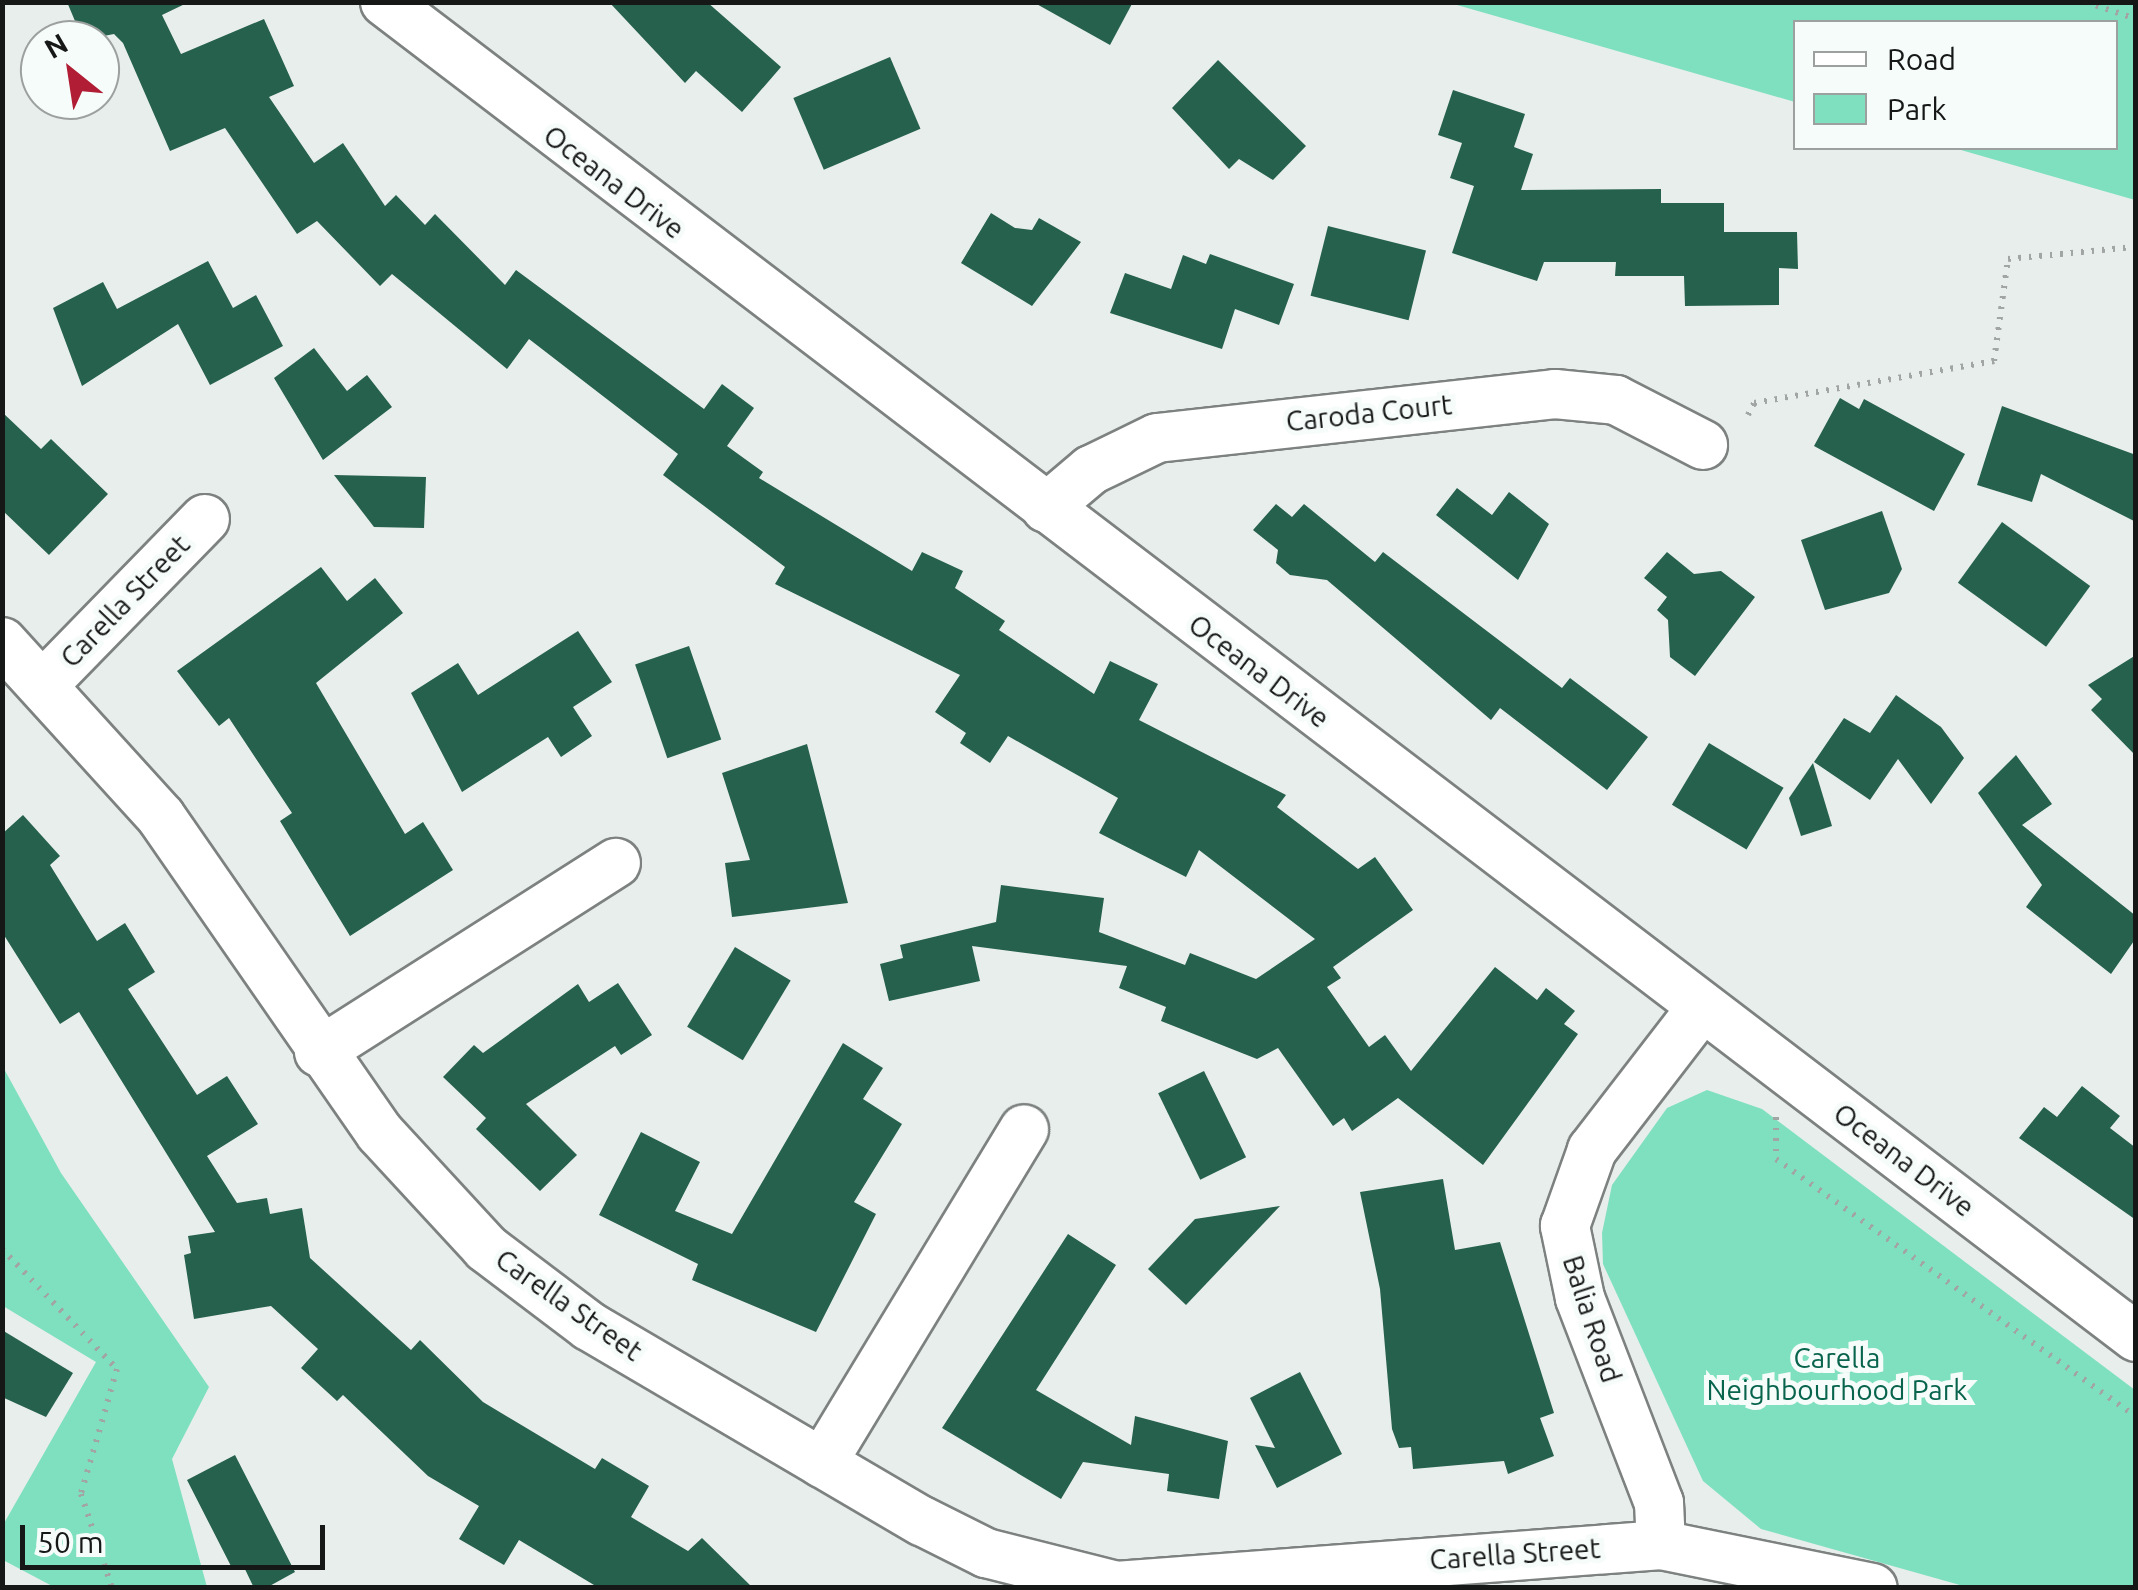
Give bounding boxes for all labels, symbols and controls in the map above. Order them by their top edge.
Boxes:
north arrow [20,20,120,120]
legend [1793,20,2118,150]
text: N [39,27,73,64]
text: Road [1887,42,1956,76]
text: Park [1887,92,1947,126]
street label: Oceana Drive [537,118,691,246]
street label: Caroda Court [1284,388,1454,438]
street label: Carella Street [53,528,197,674]
street label: Oceana Drive [1182,607,1336,735]
street label: Oceana Drive [1827,1096,1981,1224]
street label: Carella Street [489,1242,649,1368]
street label: Balia Road [1556,1251,1628,1387]
park label: Carella Neighbourhood Park [1707,1341,1967,1407]
scale bar [25,1505,330,1567]
text: 50 m [37,1525,104,1559]
street label: Carella Street [1428,1531,1602,1577]

